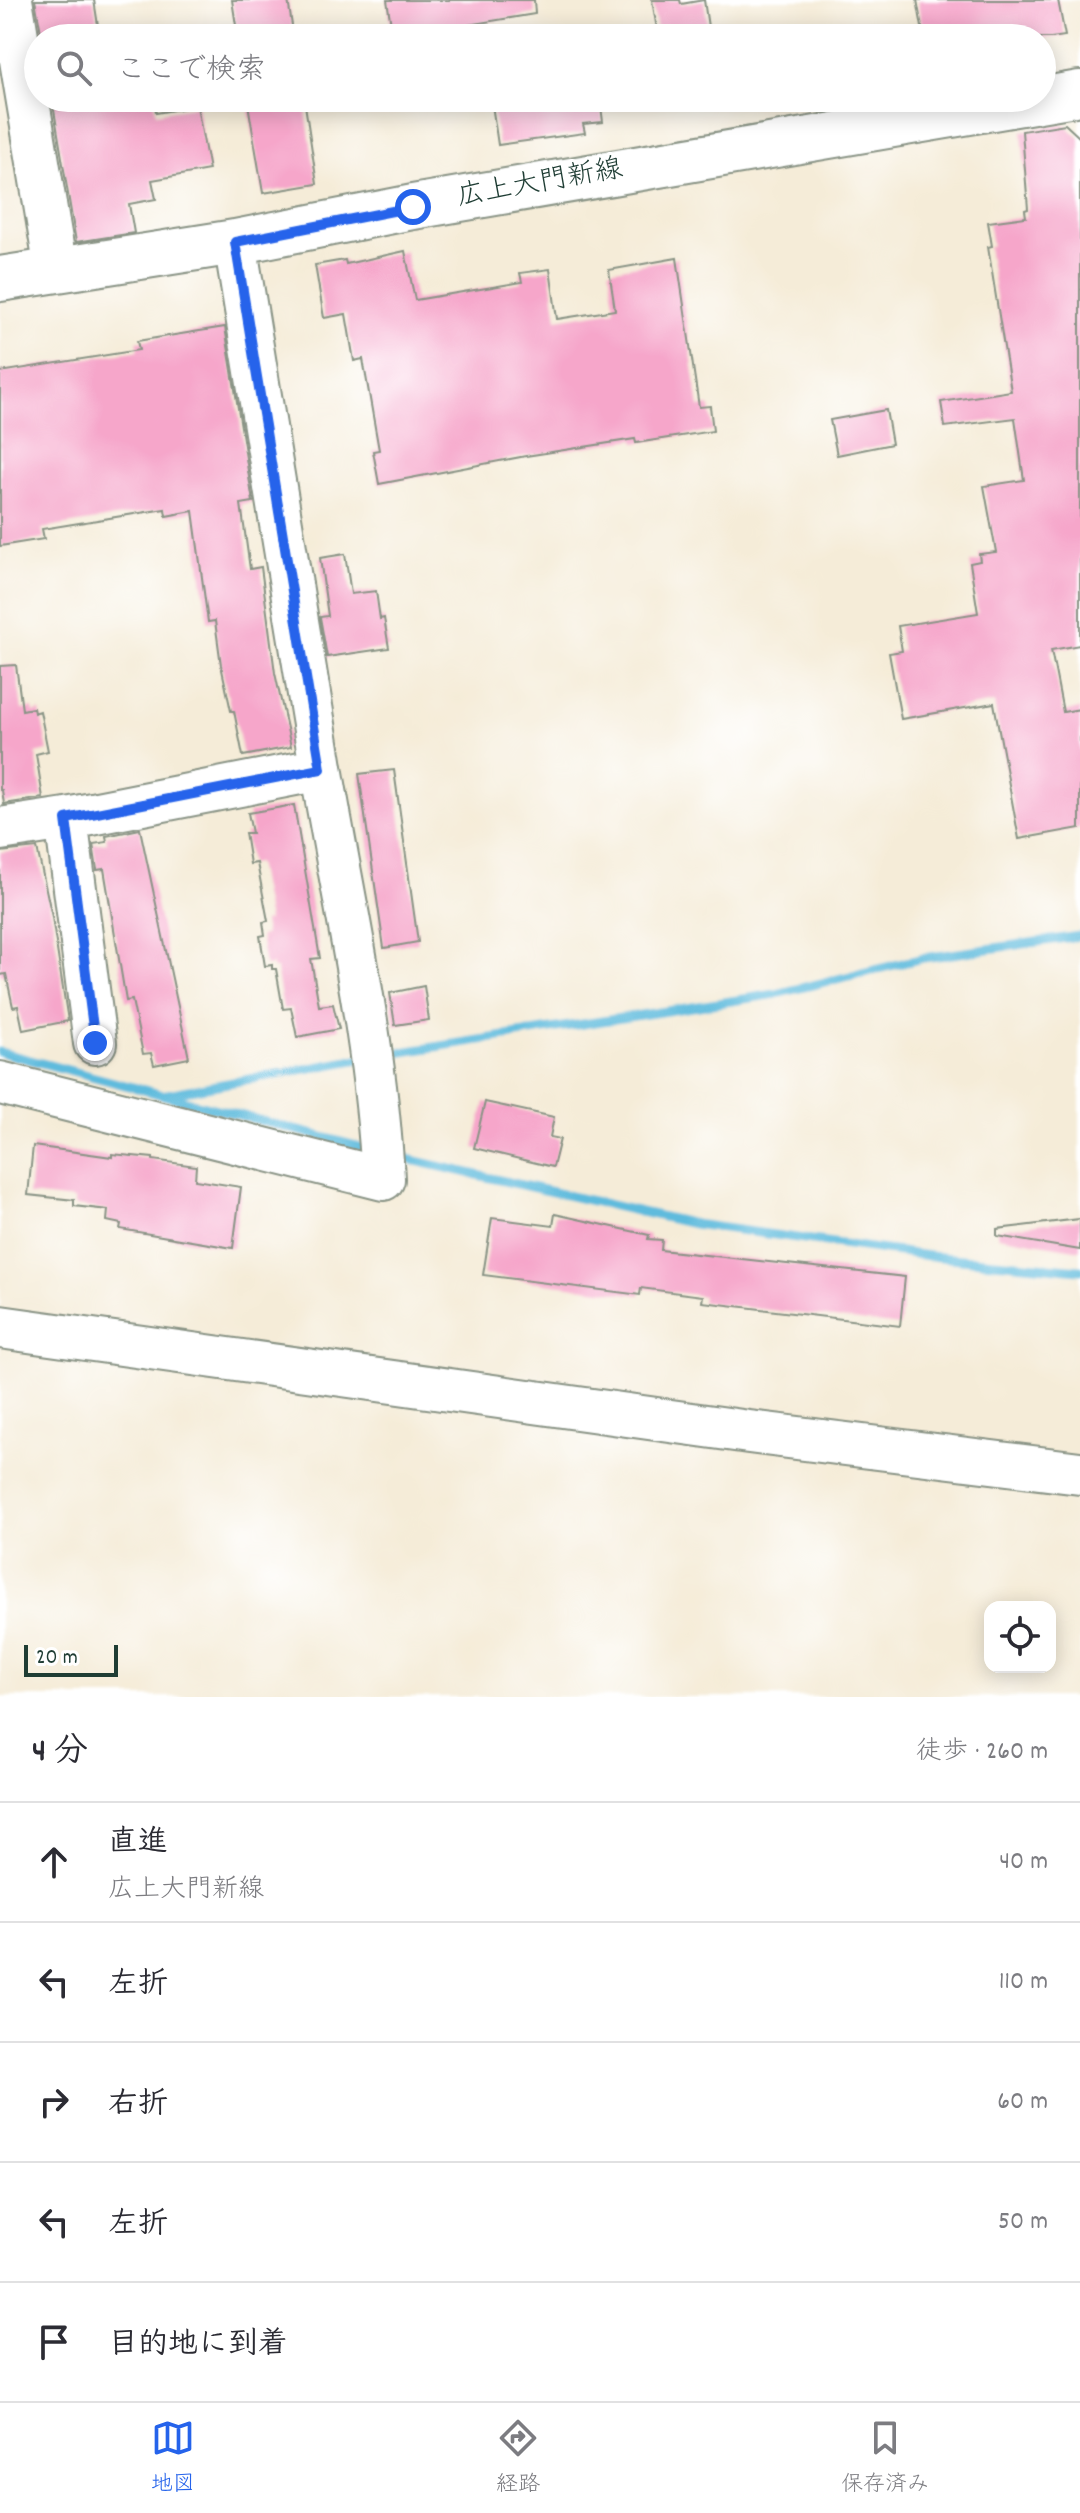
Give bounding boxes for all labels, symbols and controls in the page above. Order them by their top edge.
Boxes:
search box [24,24,1056,112]
icon: search [52,46,96,90]
text: ここで検索 [116,51,266,94]
street label: 広上大門新線 [454,151,626,219]
route start [395,189,431,225]
route end [77,1025,113,1061]
map controls [984,1601,1056,1673]
button: locate [984,1601,1056,1673]
scale bar [24,1641,118,1677]
text: 20 m [36,1643,78,1674]
text: 4 分 [32,1729,88,1778]
text: 徒歩 · 260 m [916,1734,1048,1771]
text: 直進 [108,1823,168,1866]
icon: ahead [32,1840,76,1884]
text: 40 m [999,1844,1048,1881]
text: 広上大門新線 [108,1872,264,1909]
icon: left [32,1960,76,2004]
text: 110 m [999,1964,1048,2001]
text: 左折 [108,1965,168,2008]
icon: right [32,2080,76,2124]
text: 60 m [997,2084,1048,2121]
text: 右折 [108,2085,168,2128]
icon: left [32,2200,76,2244]
text: 50 m [998,2204,1048,2241]
text: 左折 [108,2205,168,2248]
icon: arrive [32,2320,76,2364]
text: 目的地に到着 [108,2325,288,2368]
tab: 地図 [151,2416,195,2501]
tab: 経路 [496,2416,540,2501]
tab: 保存済み [841,2416,929,2501]

